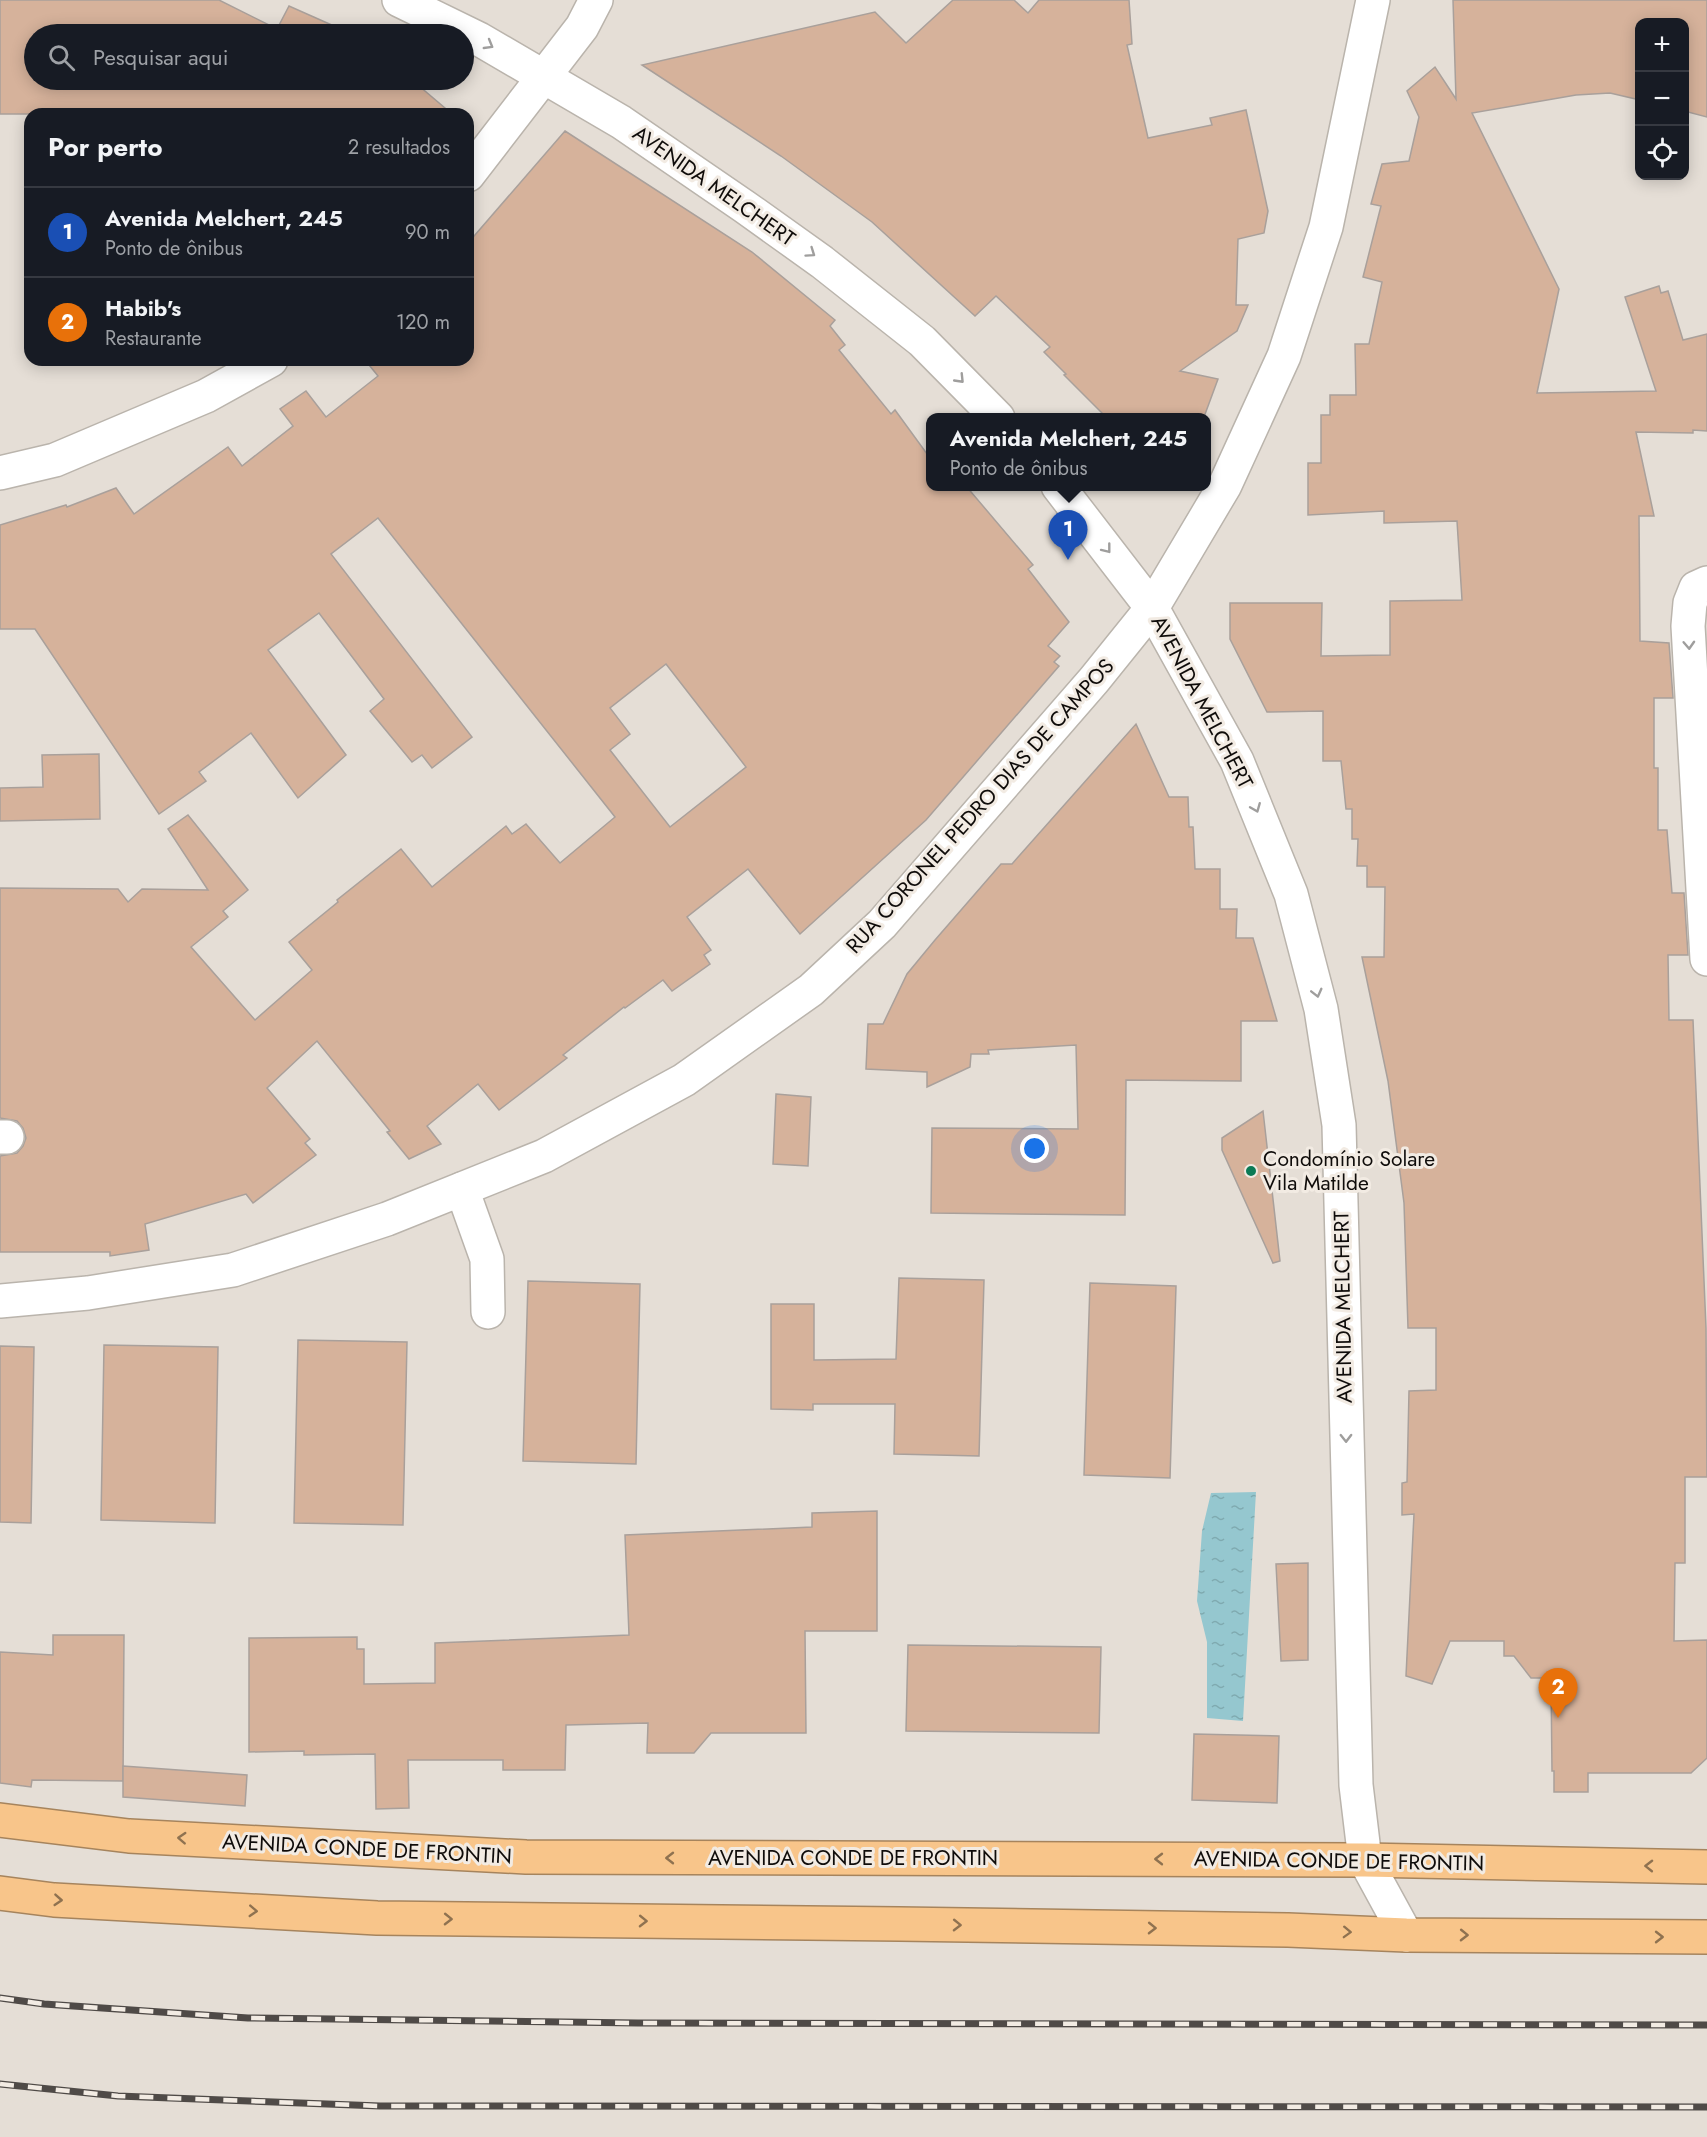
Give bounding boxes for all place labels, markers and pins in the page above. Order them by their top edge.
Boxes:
pin: 1 [1048,510,1088,560]
place label: Condomínio Solare Vila Matilde [1263,1144,1435,1198]
marker: Condomínio Solare Vila Matilde [1244,1164,1258,1178]
pin: 2 [1538,1668,1578,1718]

